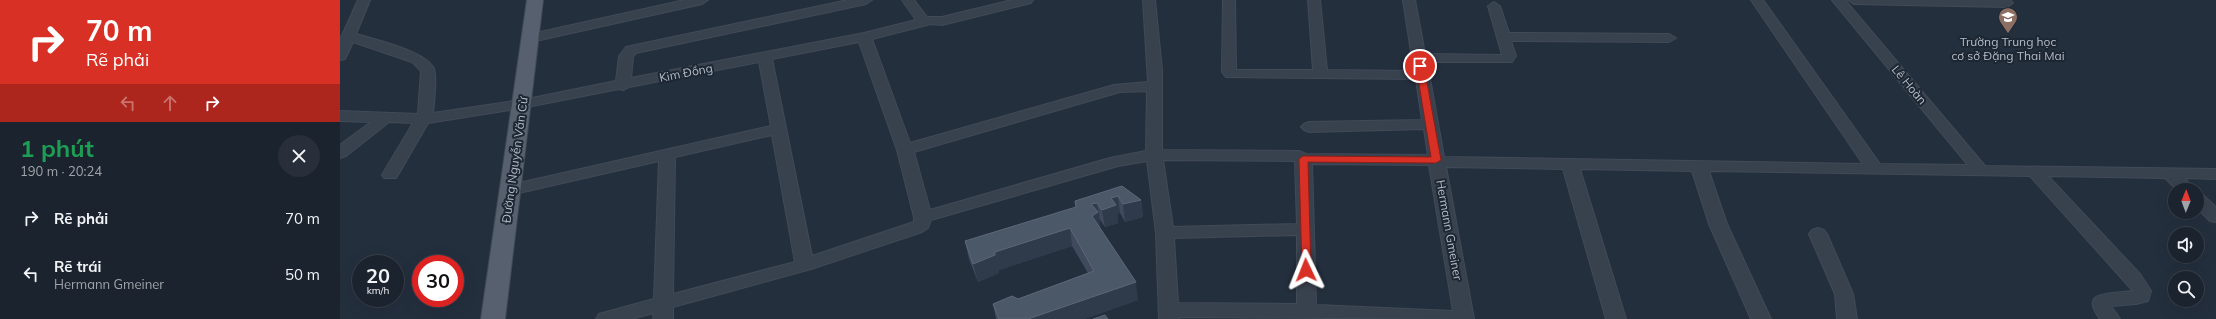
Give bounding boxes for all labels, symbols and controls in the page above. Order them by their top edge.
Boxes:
school or university icon: Trường Trung học cơ sở Đặng Thai Mai [1997,6,2019,34]
text: 70 m [86,13,152,48]
icon: right [20,16,72,68]
place label: Trường Trung học cơ sở Đặng Thai Mai [1951,34,2065,63]
text: Rẽ phải [86,48,149,71]
pin [1403,49,1437,83]
icon: arrive [1409,55,1431,77]
street label: Kim Đồng [658,60,714,85]
street label: Lê Hoàn [1889,62,1930,107]
icon: left [117,92,139,114]
icon: ahead [159,92,181,114]
icon: right [201,92,223,114]
street label: Đường Nguyễn Văn Cừ [498,95,531,224]
text: 1 phút [20,133,94,163]
button: close [278,135,320,177]
text: 190 m · 20:24 [20,163,102,179]
street label: Hermann Gmeiner [1433,179,1466,282]
north arrow [2168,183,2204,219]
map controls [2168,183,2204,307]
icon: right [20,207,42,229]
text: Rẽ phải [54,209,108,228]
text: 70 m [285,209,320,228]
button: sound [2168,227,2204,263]
position arrow [1285,249,1327,291]
speed limit sign: 30 [412,255,464,307]
text: Rẽ trái [54,257,101,276]
icon: left [20,263,42,285]
text: 20 [366,263,390,288]
text: 50 m [285,265,320,284]
button: search [2168,271,2204,307]
text: Hermann Gmeiner [54,276,164,292]
text: km/h [367,284,389,297]

